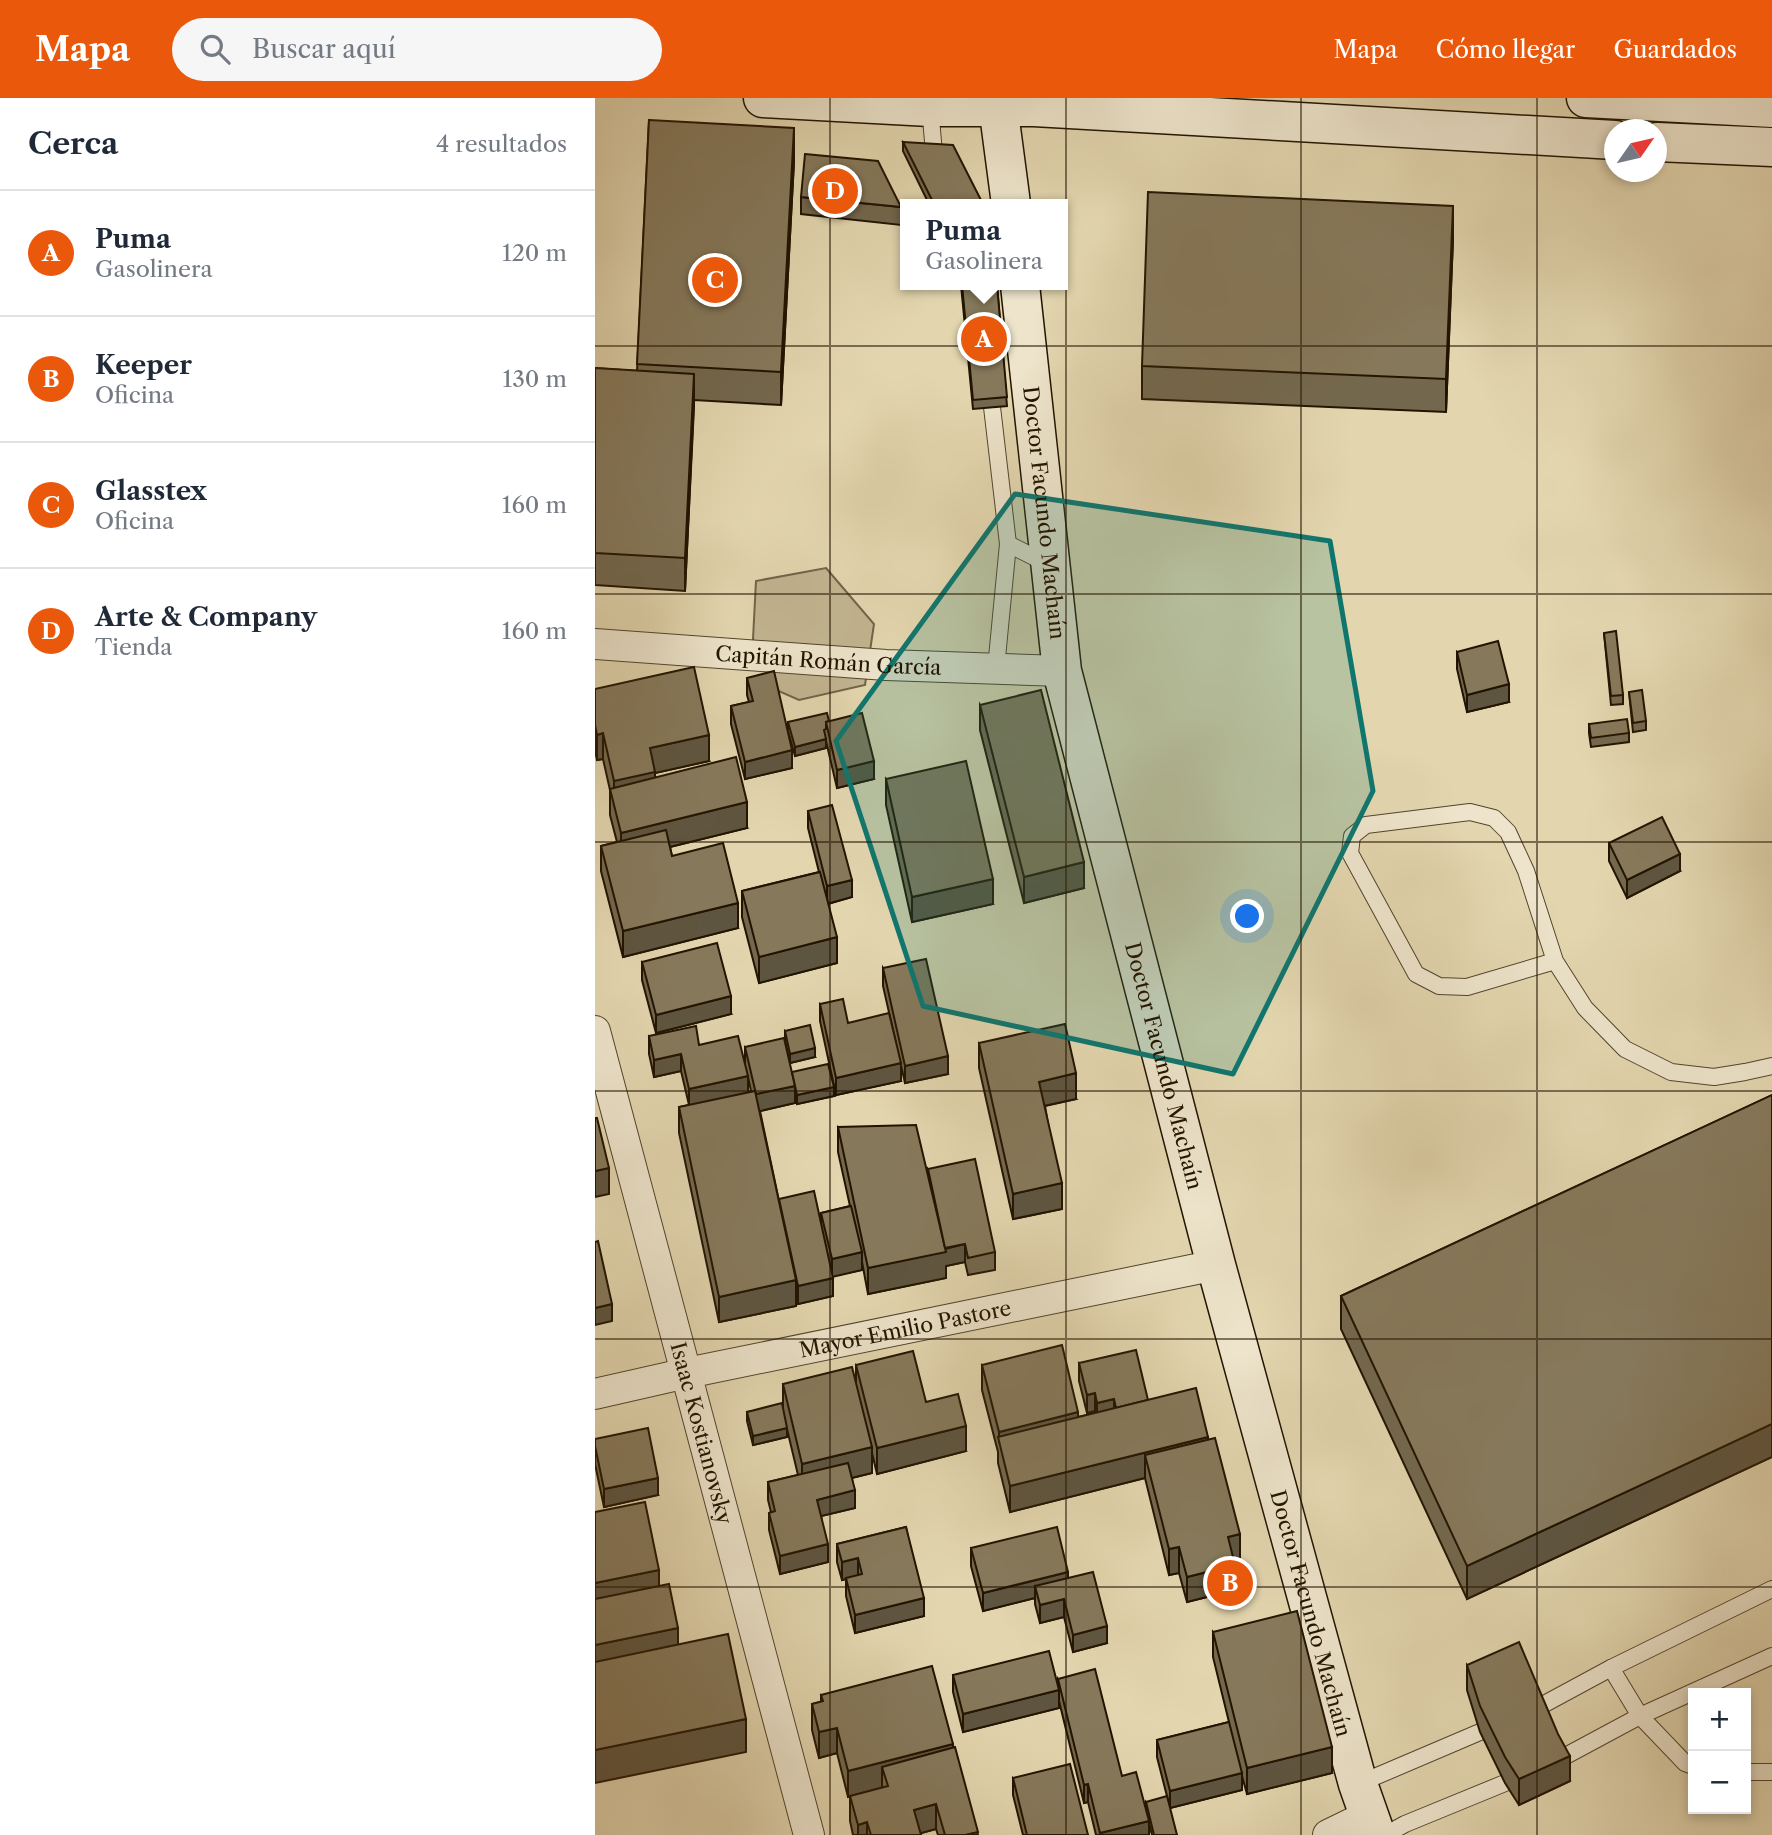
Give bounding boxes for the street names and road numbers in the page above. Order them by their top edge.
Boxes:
street label: Doctor Facundo Machaín [1019,385,1071,641]
street label: Capitán Román García [715,640,943,679]
street label: Doctor Facundo Machaín [1120,939,1208,1192]
street label: Mayor Emilio Pastore [797,1295,1013,1362]
street label: Isaac Kostianovsky [666,1339,738,1527]
street label: Doctor Facundo Machaín [1266,1487,1357,1739]

